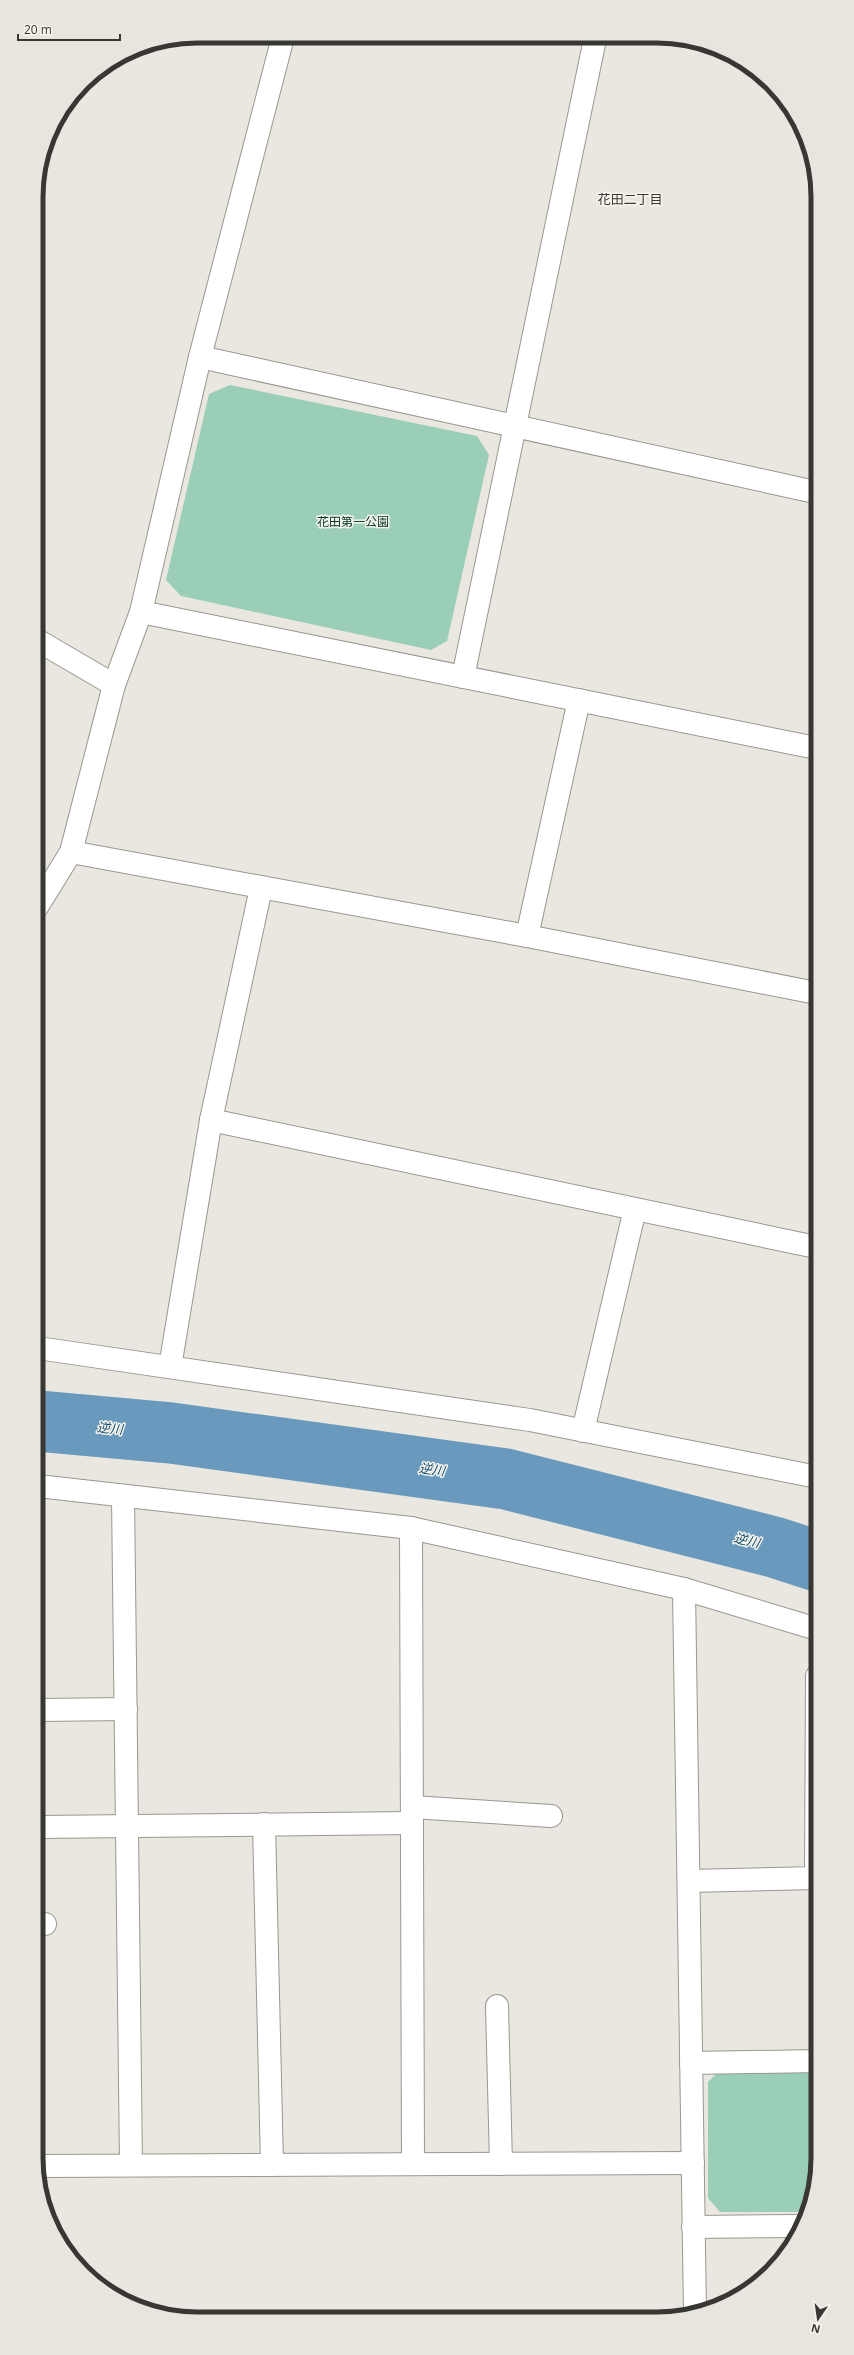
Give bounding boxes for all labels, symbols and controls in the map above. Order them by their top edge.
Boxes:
scale bar [18,16,120,42]
text: 20 m [24,21,52,38]
district label: 花田二丁目 [597,190,663,208]
park label: 花田第一公園 [317,513,389,530]
water label: 逆川 [96,1418,126,1438]
water label: 逆川 [418,1458,448,1480]
water label: 逆川 [732,1528,764,1552]
north arrow [798,2299,838,2339]
text: N [810,2321,822,2338]

